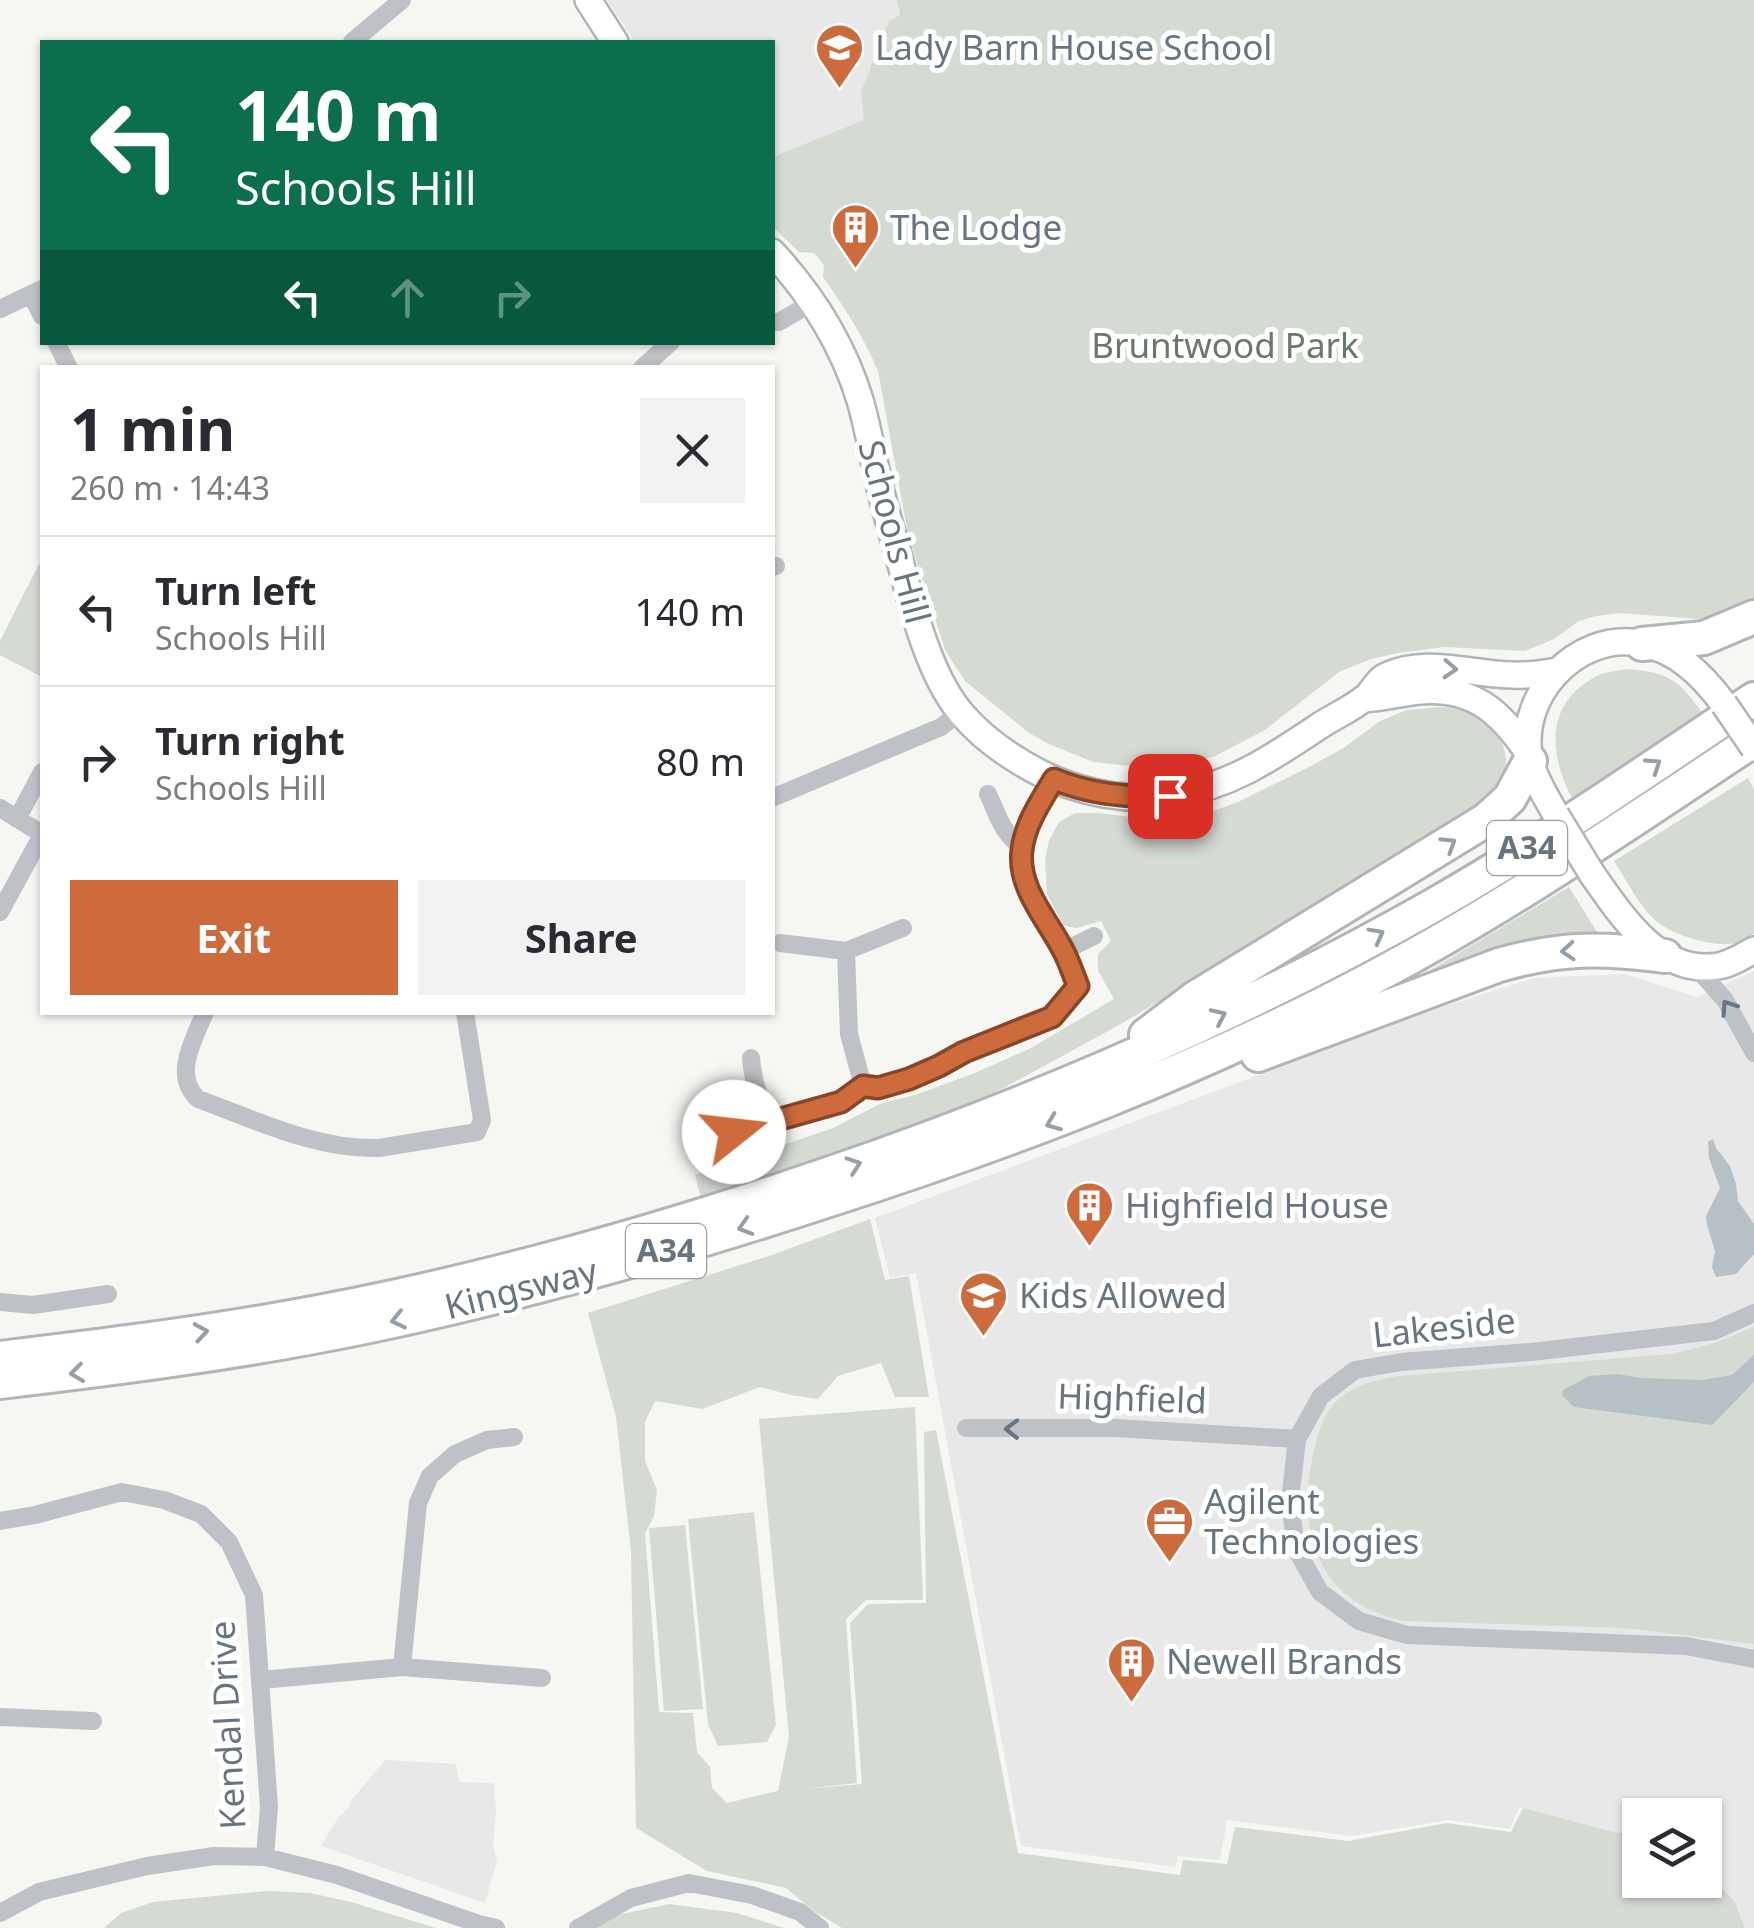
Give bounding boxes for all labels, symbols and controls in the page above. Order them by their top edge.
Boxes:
school or university icon: Lady Barn House School [814,22,866,90]
place label: Lady Barn House School [875,23,1272,70]
text: 140 m [235,66,442,162]
icon: left [70,80,200,210]
text: Schools Hill [235,157,477,218]
building icon: The Lodge [829,202,881,270]
place label: The Lodge [890,203,1062,250]
icon: left [275,270,330,325]
icon: ahead [380,270,435,325]
icon: right [485,270,540,325]
park label: Bruntwood Park [1091,321,1359,368]
text: 1 min [70,387,235,469]
button: close [640,398,745,503]
street label: Schools Hill [848,435,942,628]
text: 260 m · 14:43 [70,466,270,509]
text: Turn left [155,564,317,616]
icon: left [70,584,125,639]
text: 140 m [634,585,745,637]
text: Schools Hill [155,616,327,659]
one-way arrow [1443,658,1459,679]
text: Turn right [155,714,345,766]
icon: right [70,734,125,789]
text: 80 m [656,735,745,787]
pin [1128,754,1213,839]
one-way arrow [1644,759,1662,778]
text: Schools Hill [155,766,327,809]
icon: arrive [1143,769,1198,824]
road number: A34 [1487,821,1567,875]
one-way arrow [1438,837,1456,856]
button: Exit [70,880,398,995]
button: Share [418,880,745,995]
one-way arrow [1367,928,1385,947]
one-way arrow [1559,940,1575,961]
one-way arrow [1722,999,1741,1017]
one-way arrow [1209,1008,1227,1028]
position arrow [682,1080,786,1184]
one-way arrow [1045,1111,1063,1131]
one-way arrow [844,1156,861,1177]
building icon: Highfield House [1064,1180,1116,1248]
place label: Highfield House [1125,1181,1389,1228]
one-way arrow [738,1215,755,1236]
road number: A34 [626,1224,706,1278]
street label: Kingsway [439,1246,602,1329]
school or university icon: Kids Allowed [958,1270,1010,1338]
place label: Kids Allowed [1019,1271,1227,1318]
street label: Lakeside [1370,1296,1518,1357]
one-way arrow [389,1308,406,1329]
one-way arrow [193,1322,209,1343]
one-way arrow [69,1362,85,1383]
street label: Highfield [1057,1371,1208,1424]
one-way arrow [1004,1418,1020,1439]
place label: Agilent Technologies [1204,1477,1419,1564]
office icon: Agilent Technologies [1143,1496,1195,1564]
street label: Kendal Drive [198,1620,255,1831]
building icon: Newell Brands [1105,1636,1157,1704]
place label: Newell Brands [1166,1637,1402,1684]
map controls [1622,1798,1722,1898]
button: layers [1622,1798,1722,1898]

